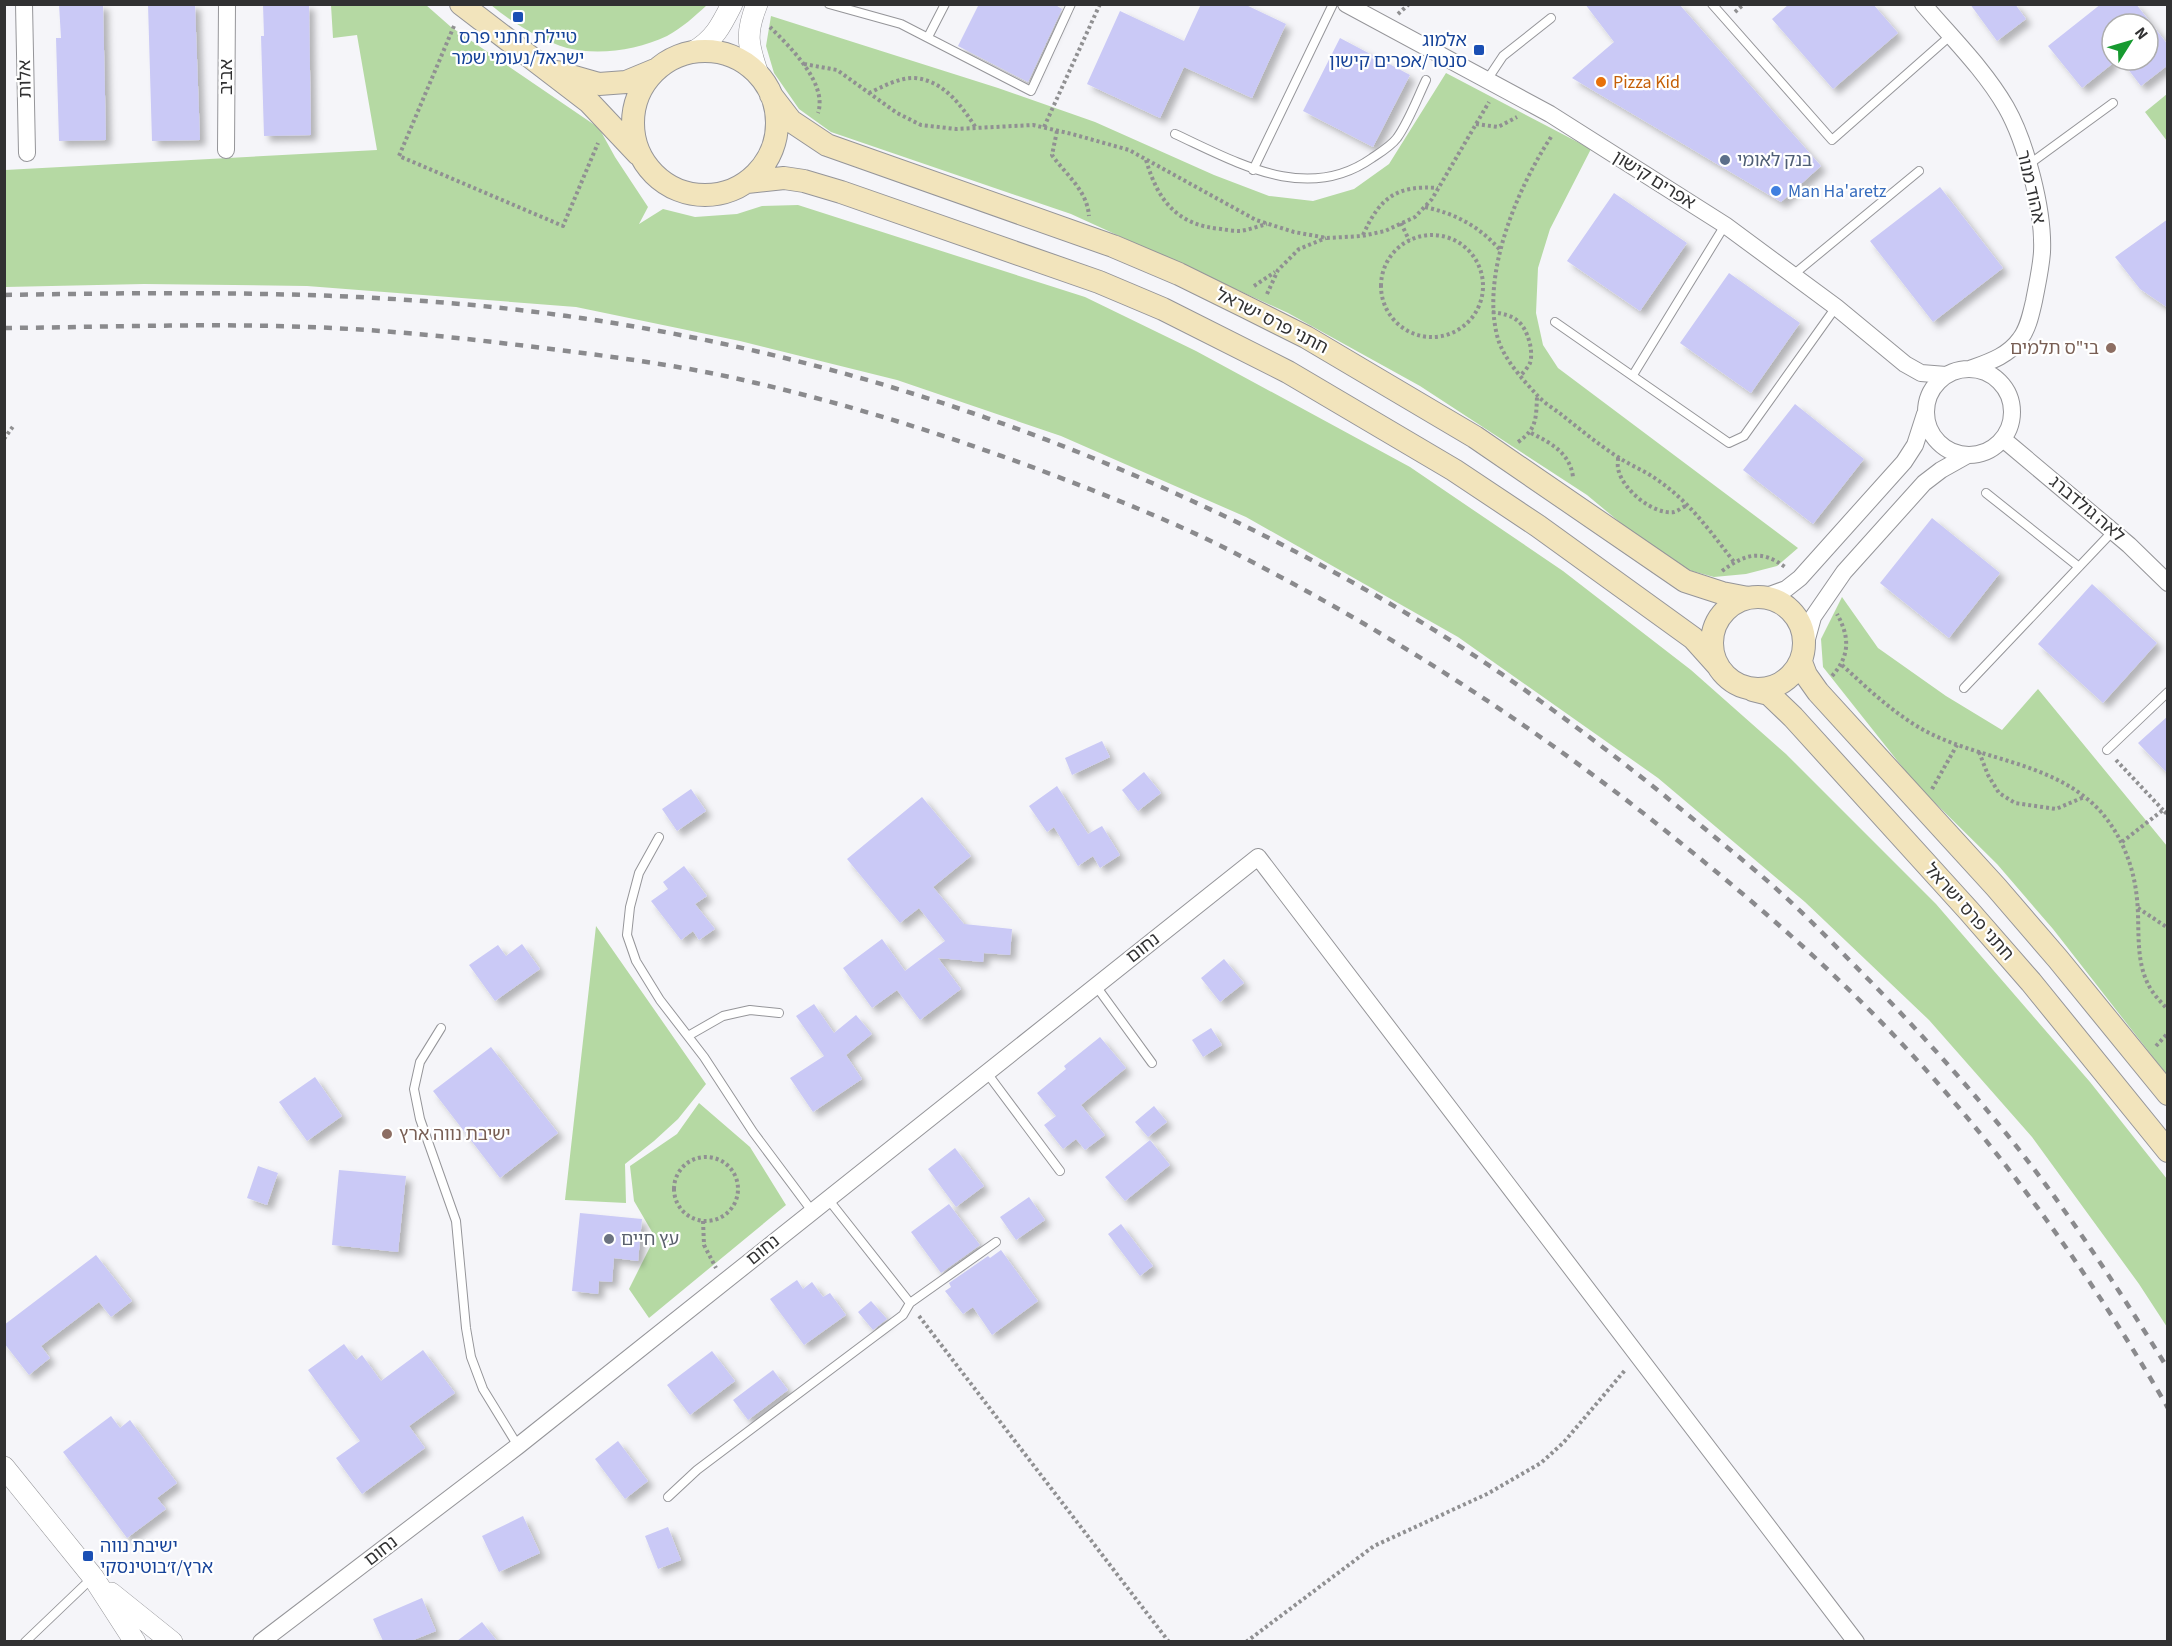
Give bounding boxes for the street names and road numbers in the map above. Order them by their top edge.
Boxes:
street label: אביב [214,59,239,95]
street label: אלות [12,60,38,98]
street label: אפרים קישון [1608,145,1700,215]
street label: אהוד מנור [2010,148,2052,226]
street label: חתני פרס ישראל [1211,282,1333,360]
street label: לאה גולדברג [2044,470,2130,548]
street label: חתני פרס ישראל [1918,858,2020,966]
street label: נחום [1121,927,1165,969]
street label: נחום [741,1229,785,1271]
street label: נחום [359,1530,403,1572]

